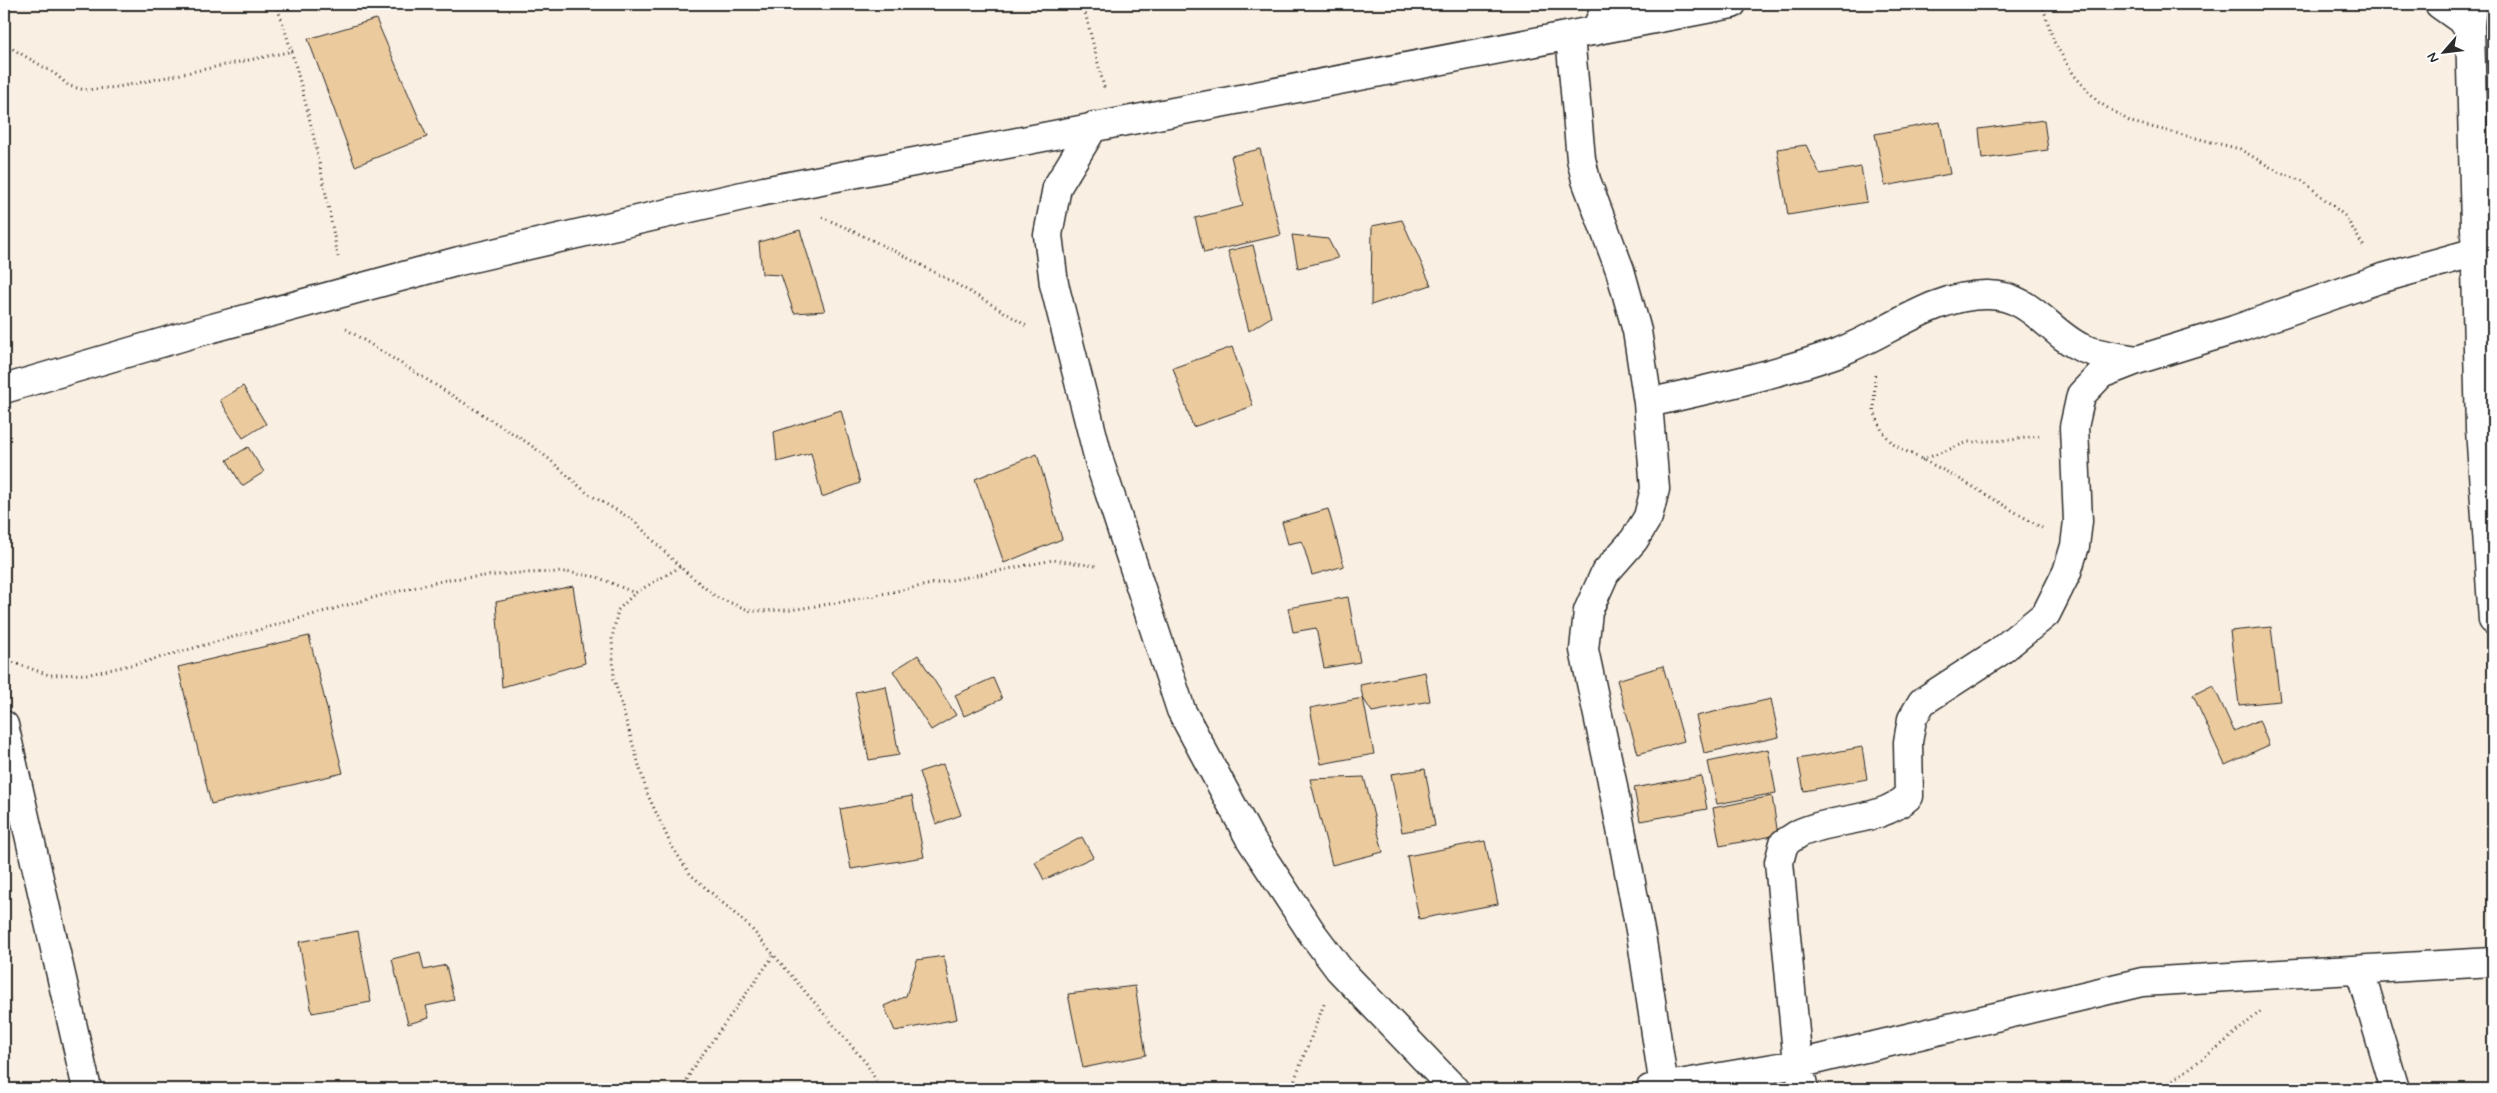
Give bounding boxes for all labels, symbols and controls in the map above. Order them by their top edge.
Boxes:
north arrow [2420,28,2470,78]
text: N [2423,49,2444,66]

